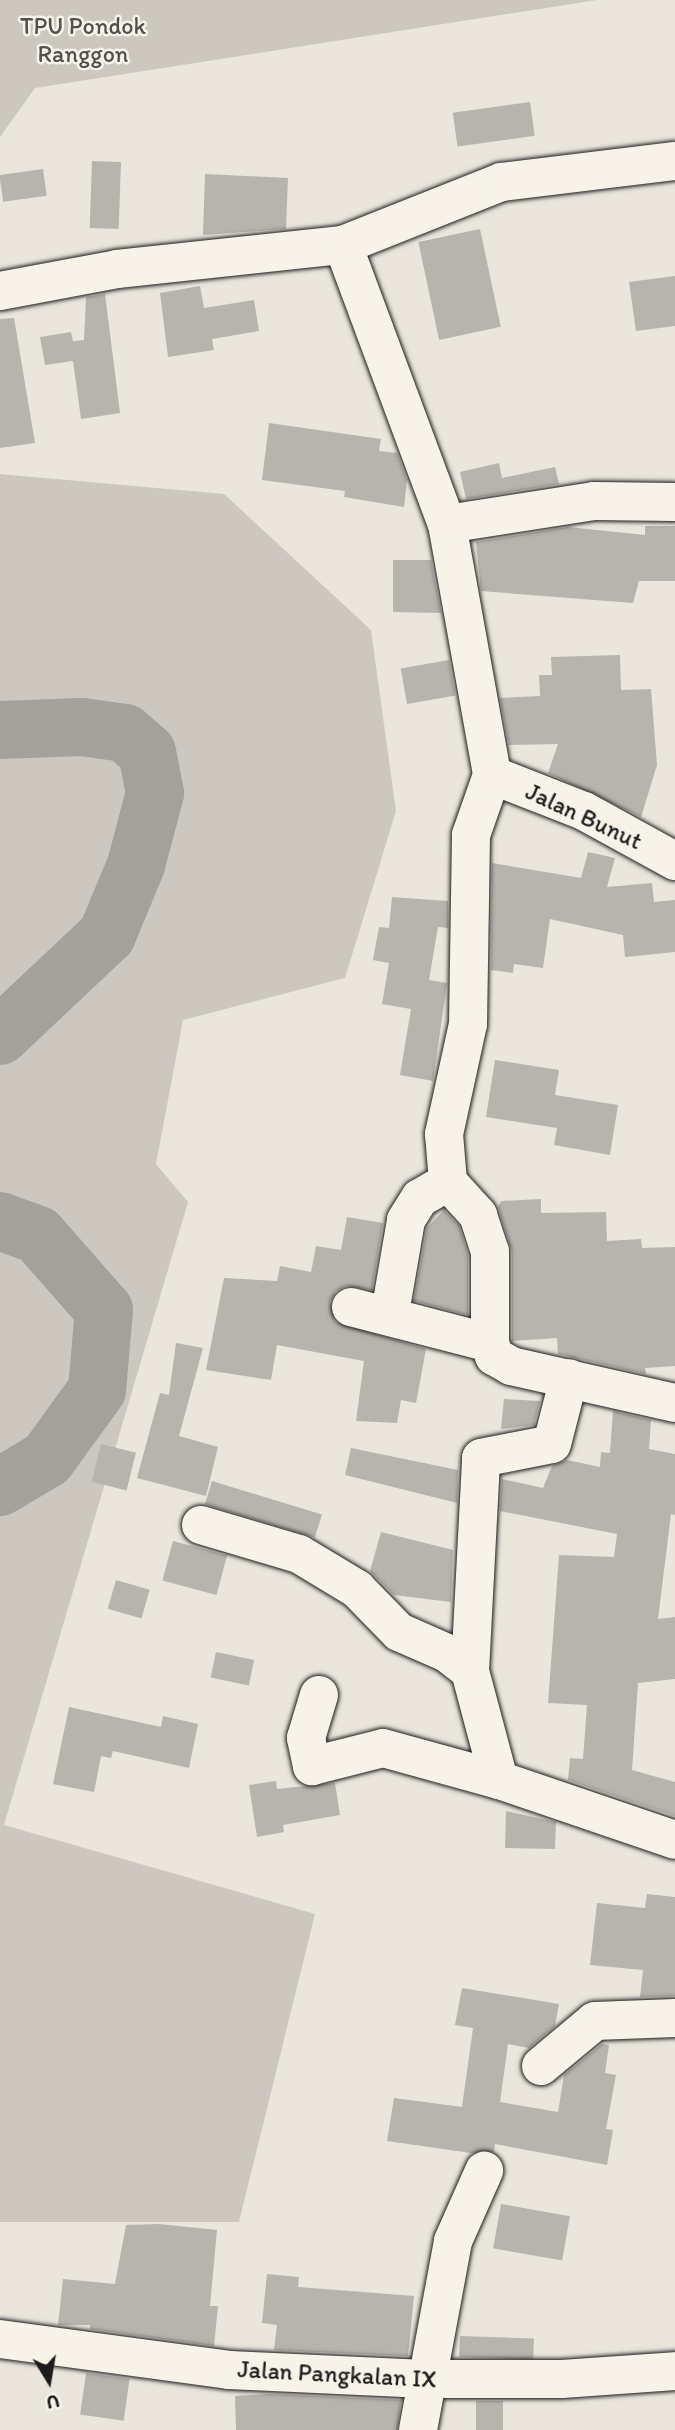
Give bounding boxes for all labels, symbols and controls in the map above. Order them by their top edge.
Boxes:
park label: TPU Pondok Ranggon [21,12,145,68]
street label: Jalan Bunut [521,777,647,855]
north arrow [14,2346,84,2416]
street label: Jalan Pangkalan IX [238,2354,436,2394]
text: U [45,2390,61,2415]

